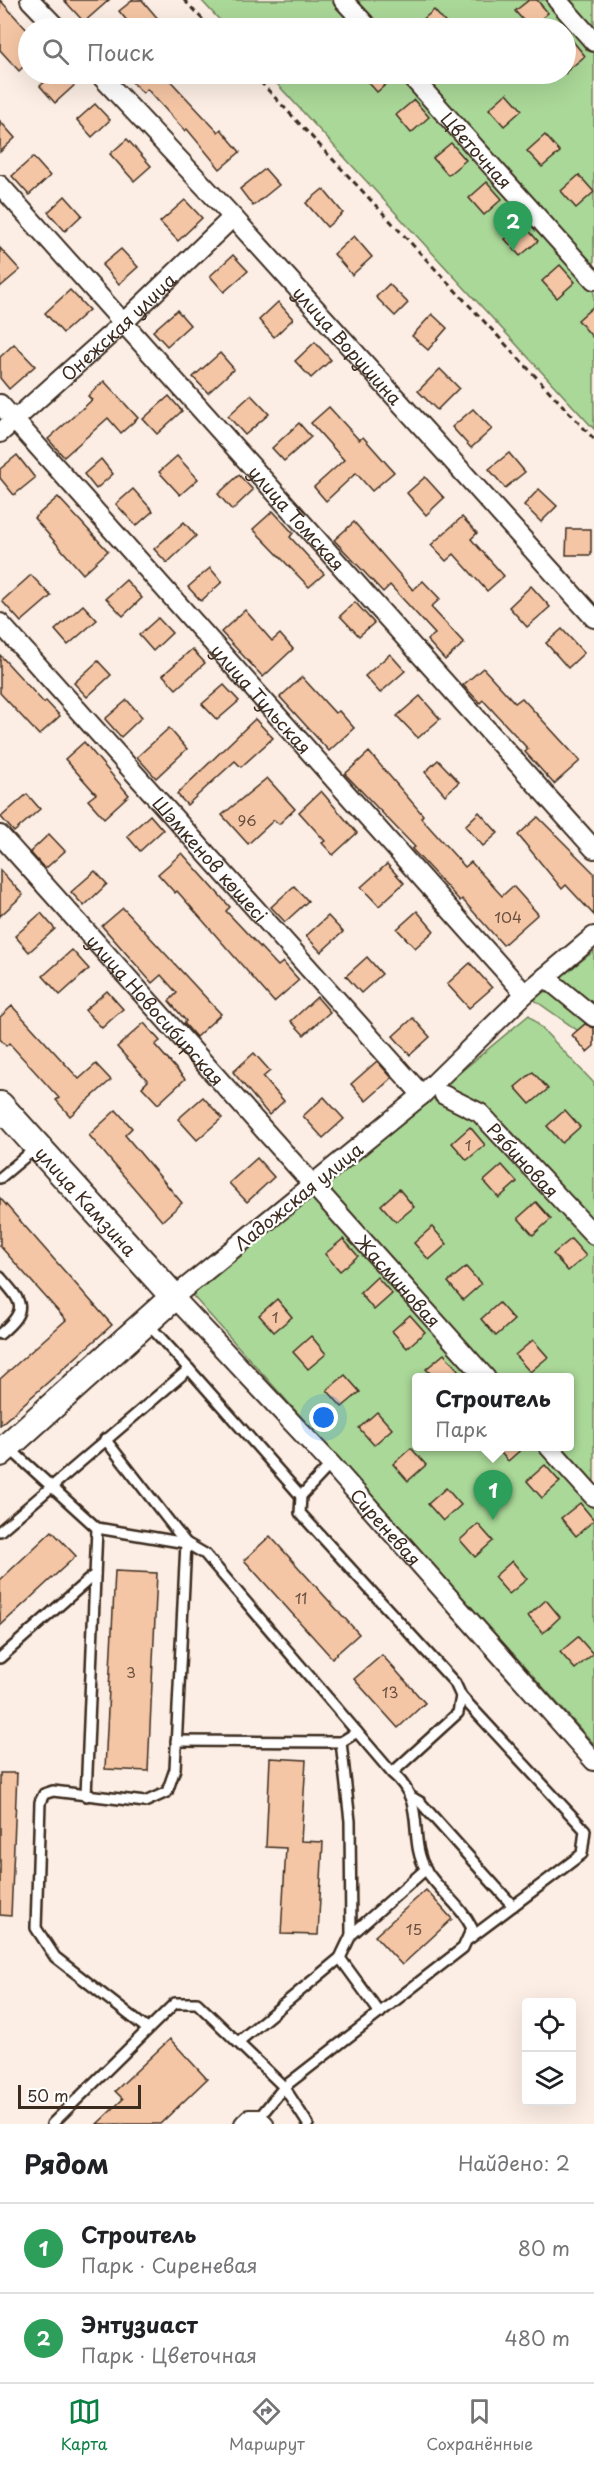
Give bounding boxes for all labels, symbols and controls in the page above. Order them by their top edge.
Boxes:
search box [18,18,576,84]
icon: search [39,35,72,68]
text: Поиск [87,35,154,68]
street label: Цветочная [435,105,519,194]
pin: 2 [494,202,532,251]
street label: Онежская улица [54,265,182,387]
street label: улица Ворушина [287,279,409,411]
street label: улица Томская [243,459,352,576]
street label: улица Тульская [205,637,318,759]
street label: Шәмкенов көшесі [147,790,274,928]
house number: 96 [238,808,257,831]
house number: 104 [494,905,522,928]
street label: улица Новосибирская [81,928,231,1091]
street label: Рябиновая [481,1116,566,1203]
house number: 1 [465,1133,471,1156]
street label: Ладожская улица [228,1135,369,1257]
street label: улица Камзина [30,1140,144,1262]
street label: Жасминовая [349,1228,448,1333]
house number: 1 [272,1305,278,1328]
popup [412,1373,574,1451]
text: Строитель [435,1381,551,1414]
your location [309,1403,338,1432]
text: Парк [435,1414,487,1444]
pin: 1 [474,1470,512,1520]
street label: Сиреневая [345,1482,428,1571]
house number: 11 [295,1586,307,1609]
house number: 3 [126,1660,136,1683]
house number: 13 [382,1680,398,1703]
house number: 15 [406,1917,422,1940]
map controls [522,1998,576,2106]
button: locate [522,1998,576,2052]
button: layers [522,2052,576,2106]
scale bar [18,2082,141,2110]
text: 50 m [27,2083,68,2107]
text: Рядом [24,2144,109,2183]
text: Найдено: 2 [458,2148,570,2178]
text: Строитель [81,2217,196,2250]
text: 1 [39,2233,48,2263]
text: 80 m [518,2233,570,2263]
text: Парк · Сиреневая [81,2250,258,2280]
text: Энтузиаст [81,2307,198,2340]
text: 2 [36,2323,51,2353]
text: 480 m [505,2323,570,2353]
text: Парк · Цветочная [81,2340,257,2370]
tab: Карта [61,2395,108,2455]
tab: Маршрут [229,2395,305,2455]
tab: Сохранённые [426,2395,533,2455]

